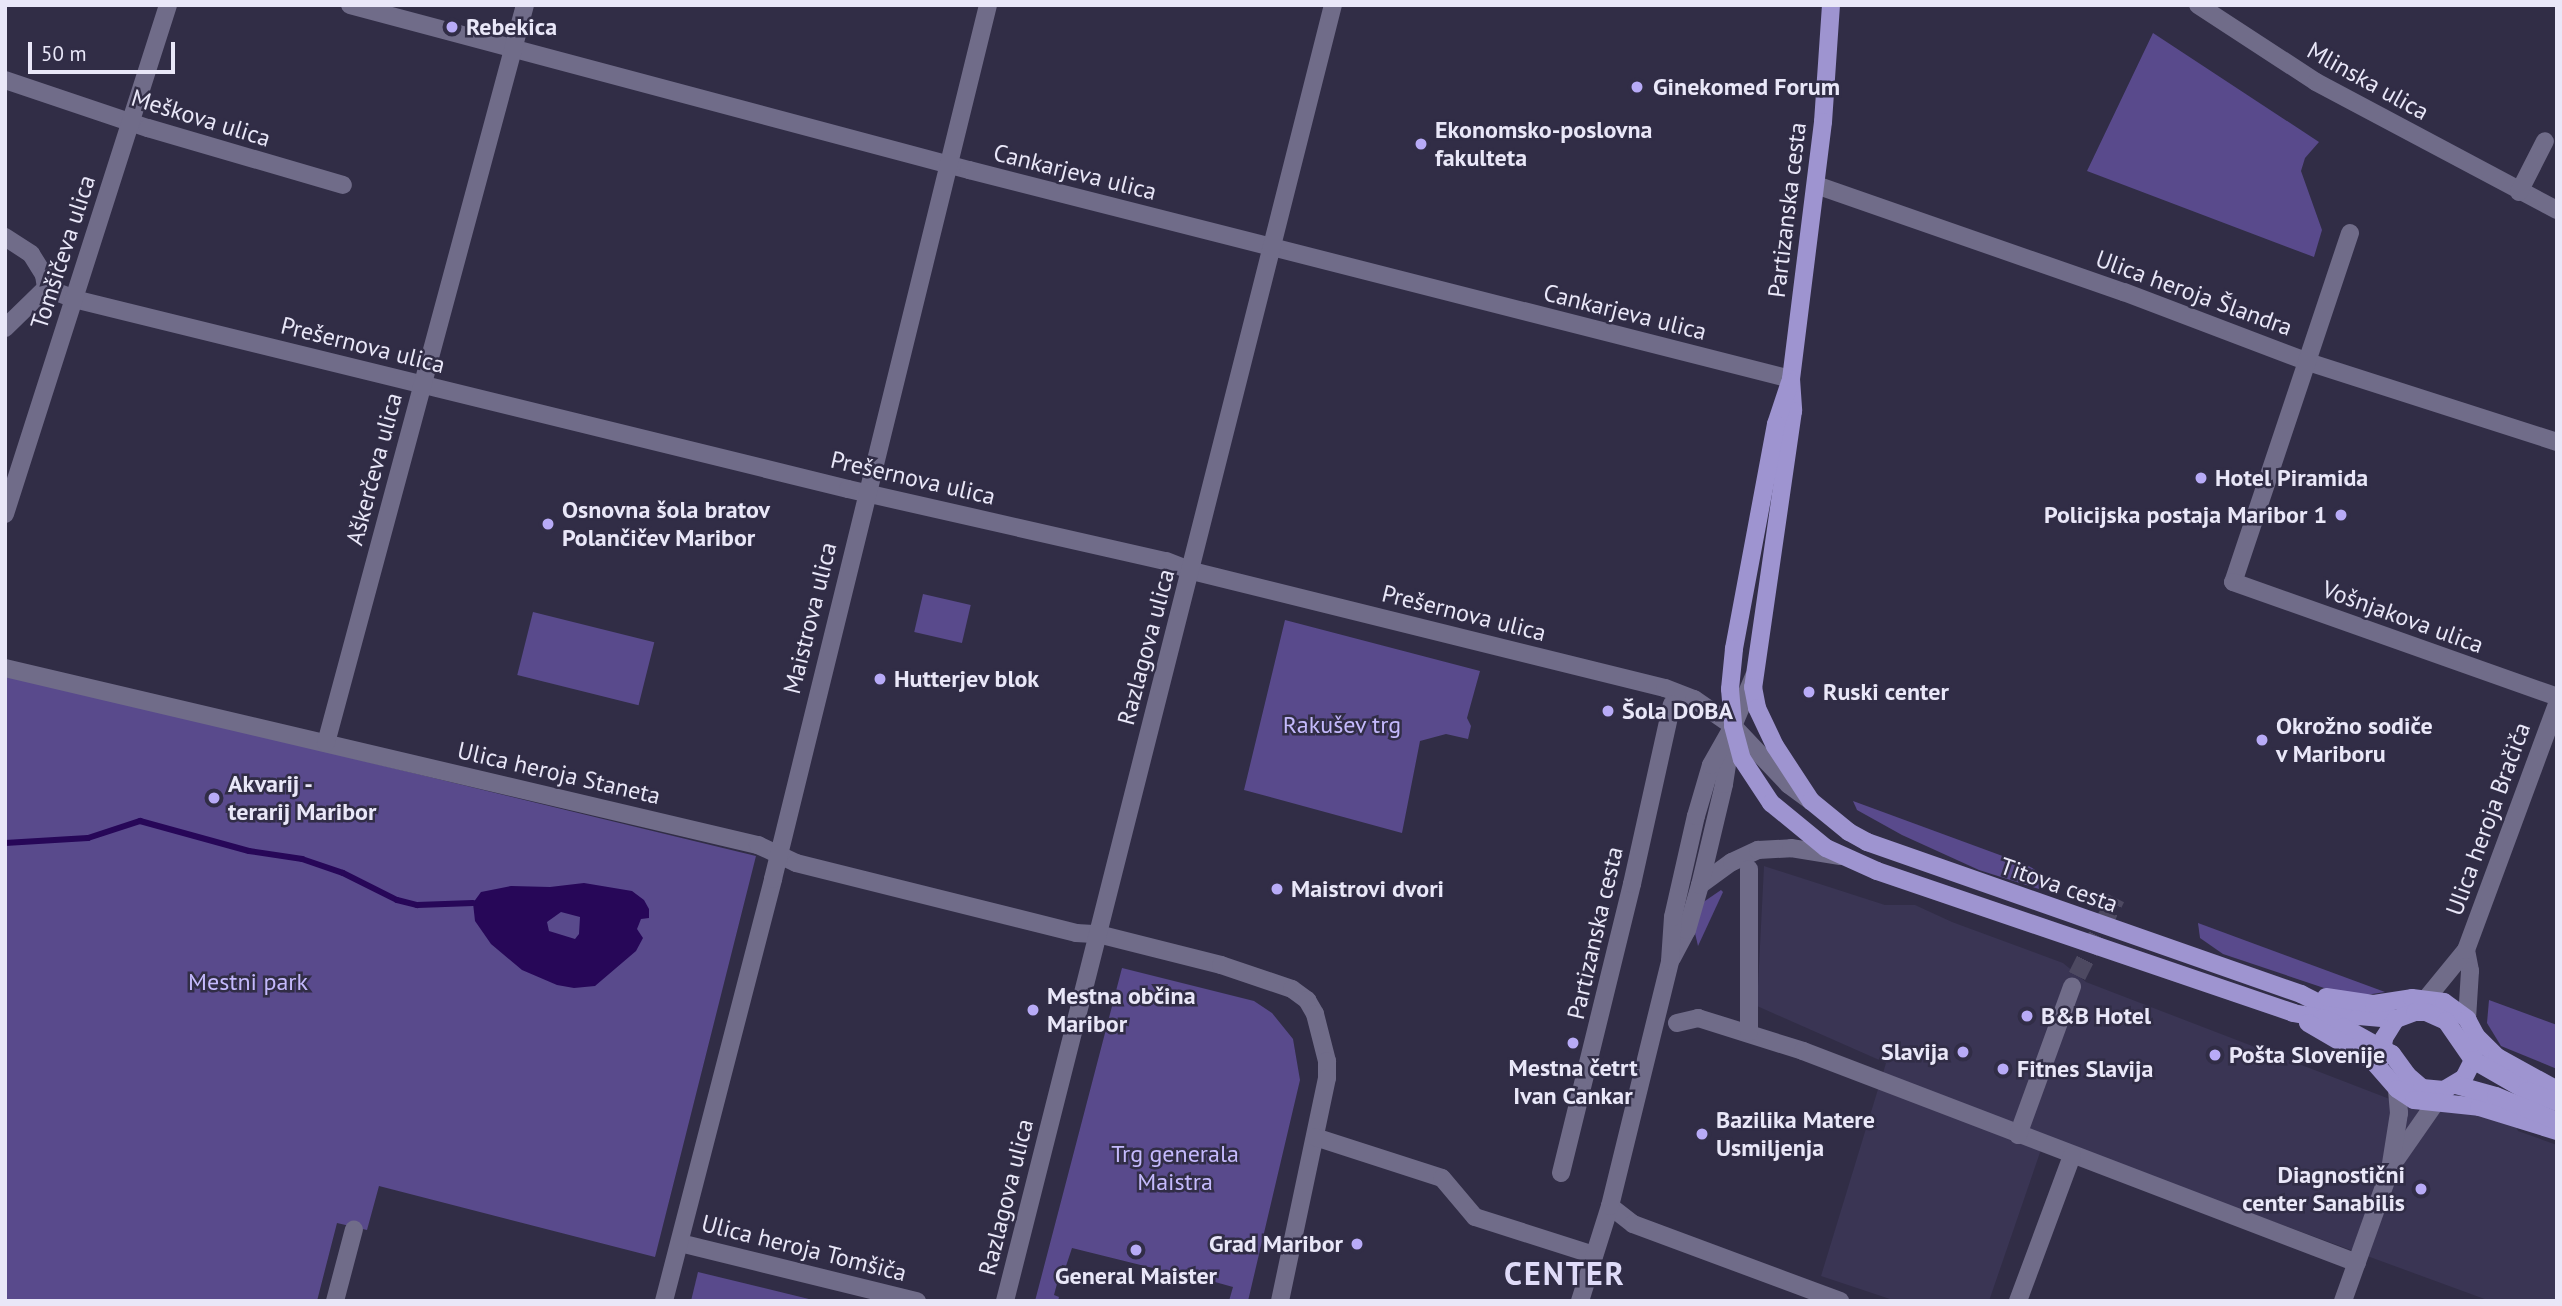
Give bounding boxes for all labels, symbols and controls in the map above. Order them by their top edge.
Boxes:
place label: Rebekica [466,13,557,41]
marker: Rebekica [444,19,460,35]
scale bar [32,28,178,72]
street label: Mlinska ulica [2302,36,2434,126]
text: 50 m [41,40,87,67]
place label: Ginekomed Forum [1653,73,1840,101]
marker: Ginekomed Forum [1627,77,1647,97]
street label: Meškova ulica [128,83,274,153]
place label: Ekonomsko-poslovna fakulteta [1435,116,1652,172]
street label: Partizanska cesta [1762,121,1812,299]
marker: Ekonomsko-poslovna fakulteta [1413,136,1429,152]
street label: Cankarjeva ulica [991,138,1159,206]
street label: Tomšičeva ulica [25,171,101,333]
street label: Ulica heroja Šlandra [2092,244,2296,342]
street label: Cankarjeva ulica [1541,278,1709,346]
street label: Prešernova ulica [278,311,448,379]
street label: Aškerčeva ulica [340,390,408,548]
street label: Prešernova ulica [828,445,998,511]
place label: Hotel Piramida [2215,464,2368,492]
marker: Hotel Piramida [2193,470,2209,486]
place label: Osnovna šola bratov Polančičev Maribor [562,496,770,552]
place label: Policijska postaja Maribor 1 [2044,501,2327,529]
marker: Policijska postaja Maribor 1 [2333,507,2349,523]
marker: Osnovna šola bratov Polančičev Maribor [540,516,556,532]
street label: Maistrova ulica [777,539,843,697]
street label: Razlagova ulica [1111,566,1181,728]
street label: Vošnjakova ulica [2318,574,2488,660]
street label: Prešernova ulica [1379,579,1549,647]
place label: Hutterjev blok [894,665,1040,693]
marker: Hutterjev blok [872,671,888,687]
place label: Ruski center [1823,678,1949,706]
marker: Ruski center [1801,684,1817,700]
place label: Šola DOBA [1622,697,1733,725]
marker: Šola DOBA [1600,703,1616,719]
park label: Rakušev trg [1282,711,1402,739]
place label: Okrožno sodiče v Mariboru [2276,712,2433,768]
street label: Ulica heroja Bračiča [2440,719,2536,919]
marker: Okrožno sodiče v Mariboru [2254,732,2270,748]
street label: Ulica heroja Staneta [455,736,663,810]
place label: Akvarij - terarij Maribor [228,770,376,826]
marker: Akvarij - terarij Maribor [206,790,222,806]
street label: Partizanska cesta [1561,844,1629,1022]
street label: Titova cesta [1996,851,2122,919]
place label: Maistrovi dvori [1291,875,1444,903]
marker: Maistrovi dvori [1269,881,1285,897]
park label: Mestni park [188,968,308,996]
place label: Mestna občina Maribor [1047,982,1196,1038]
marker: Mestna občina Maribor [1025,1002,1041,1018]
place label: B&B Hotel [2041,1002,2151,1030]
marker: B&B Hotel [2019,1008,2035,1024]
marker: Mestna četrt Ivan Cankar [1565,1035,1581,1051]
place label: Slavija [1881,1038,1949,1066]
place label: Pošta Slovenije [2229,1041,2385,1069]
marker: Slavija [1955,1044,1971,1060]
marker: Pošta Slovenije [2207,1047,2223,1063]
place label: Mestna četrt Ivan Cankar [1508,1054,1638,1110]
place label: Fitnes Slavija [2017,1055,2153,1083]
marker: Fitnes Slavija [1995,1061,2011,1077]
place label: Bazilika Matere Usmiljenja [1716,1106,1875,1162]
street label: Razlagova ulica [973,1116,1039,1278]
marker: Bazilika Matere Usmiljenja [1694,1126,1710,1142]
park label: Trg generala Maistra [1111,1140,1239,1196]
place label: Diagnostični center Sanabilis [2242,1161,2405,1217]
marker: Diagnostični center Sanabilis [2411,1179,2431,1199]
street label: Ulica heroja Tomšiča [698,1208,910,1288]
place label: Grad Maribor [1209,1230,1343,1258]
marker: Grad Maribor [1349,1236,1365,1252]
marker: General Maister [1128,1242,1144,1258]
district label: CENTER [1505,1254,1625,1292]
place label: General Maister [1055,1262,1217,1290]

